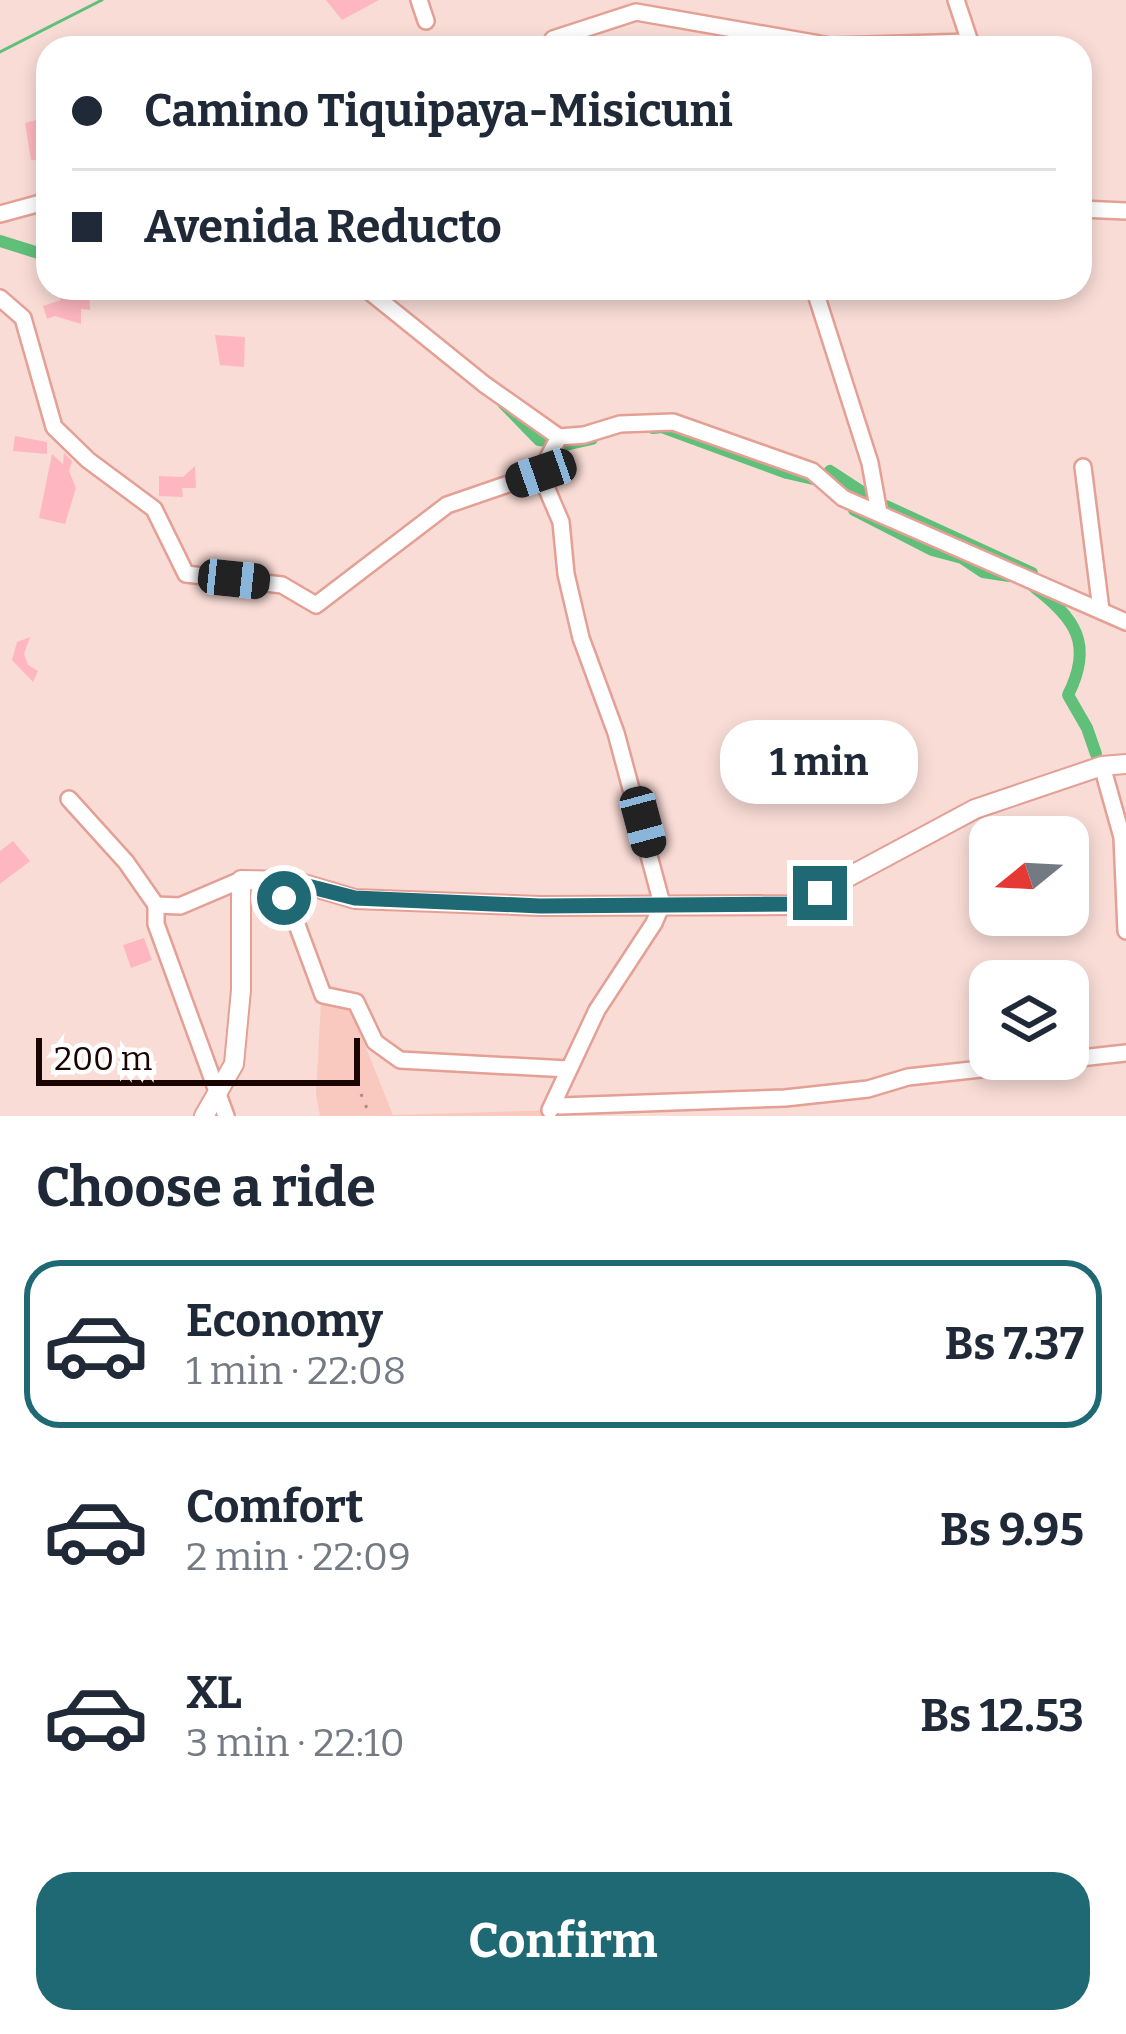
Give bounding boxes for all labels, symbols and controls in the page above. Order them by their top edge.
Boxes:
text: Camino Tiquipaya-Misicuni [144,84,733,138]
text: Avenida Reducto [144,200,502,254]
car [501,444,581,502]
car [196,557,272,601]
callout: 1 min [721,719,919,803]
text: 1 min [770,739,868,785]
car [616,783,670,861]
north arrow [969,816,1089,936]
map controls [969,816,1089,1080]
route end [793,866,847,920]
route start [257,871,311,925]
button: layers [969,960,1089,1080]
scale bar [36,1032,360,1085]
text: 200 m [54,1039,152,1079]
text: Choose a ride [36,1156,376,1220]
icon: car [42,1290,150,1398]
text: Economy [186,1294,383,1348]
text: Bs 7.37 [944,1317,1084,1371]
text: 1 min · 22:08 [186,1348,406,1394]
icon: car [42,1476,150,1584]
text: Comfort [186,1480,364,1534]
text: Bs 9.95 [940,1503,1084,1557]
text: 2 min · 22:09 [186,1534,411,1580]
icon: car [42,1662,150,1770]
text: XL [186,1666,242,1720]
text: Bs 12.53 [920,1689,1084,1743]
text: 3 min · 22:10 [186,1720,405,1766]
button: Confirm [36,1872,1090,2010]

